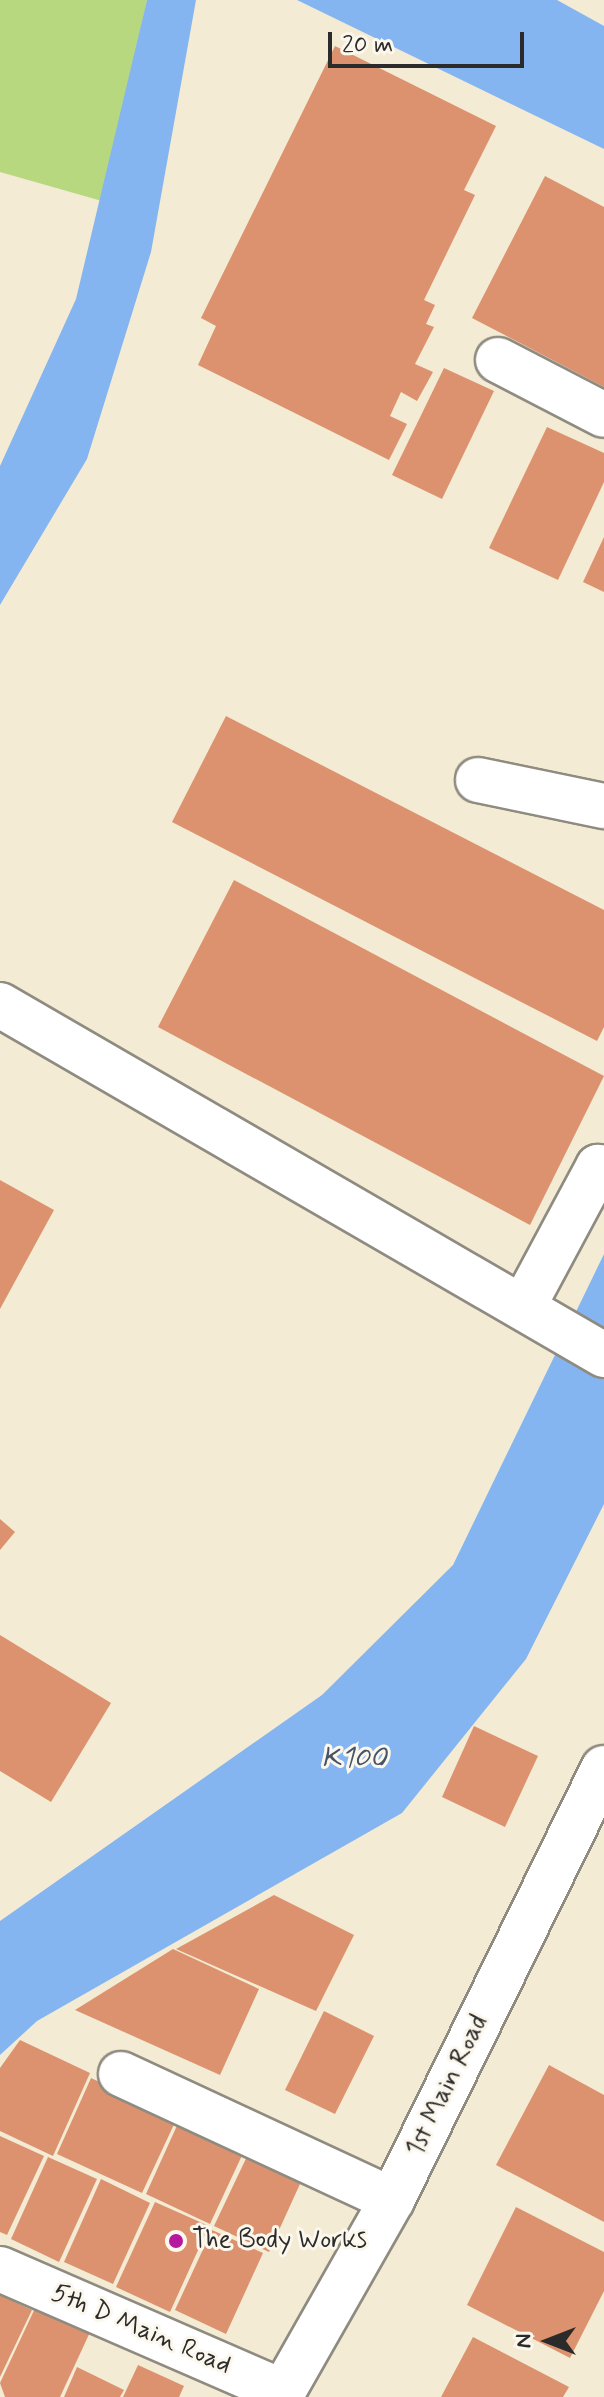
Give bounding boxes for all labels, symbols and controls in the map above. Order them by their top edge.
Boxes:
scale bar [332,16,528,66]
text: 20 m [342,30,393,61]
water label: K100 [321,1742,387,1776]
street label: 1st Main Road [401,2011,495,2161]
place label: The Body Works [192,2225,368,2257]
marker: The Body Works [167,2232,185,2250]
street label: 5th D Main Road [50,2279,232,2381]
north arrow [508,2301,588,2381]
text: N [510,2334,538,2348]

